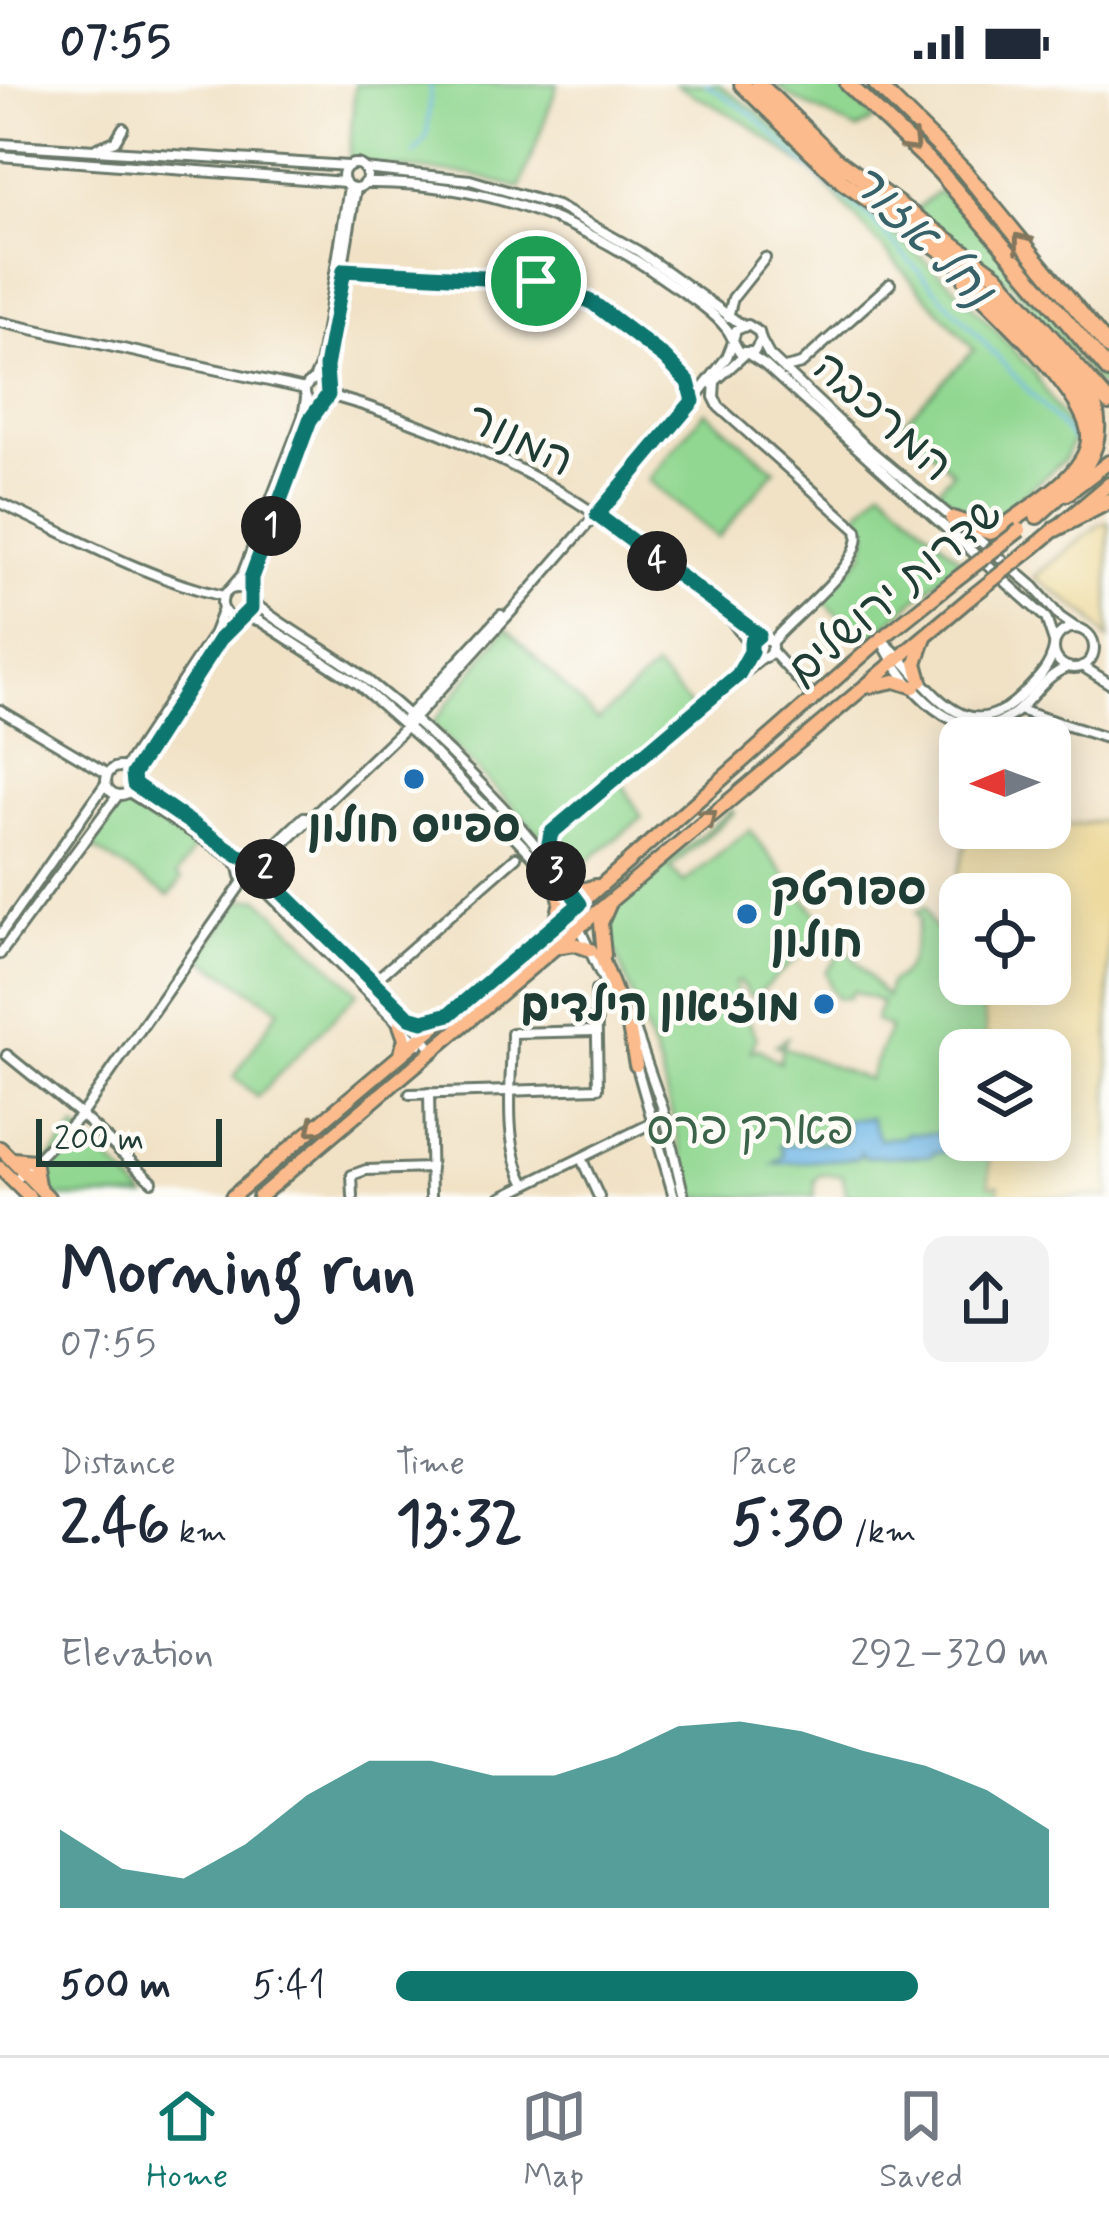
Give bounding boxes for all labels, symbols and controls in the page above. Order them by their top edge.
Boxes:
text: 07:55 [60,13,171,72]
one-way arrow [898,130,920,152]
water label: נחל אזור [835,150,1009,325]
pin [485,230,587,332]
one-way arrow [1013,233,1035,255]
icon: arrive [503,248,569,314]
street label: המרכבה [799,339,964,496]
street label: המנור [456,390,583,492]
street label: שדרות ירושלים [775,485,1015,700]
pin: 1 [241,496,301,556]
text: 1 [264,504,278,548]
pin: 4 [627,531,687,591]
text: 4 [647,539,667,583]
north arrow [939,717,1071,849]
map controls [939,717,1071,1161]
marker: ספייס חולון [401,766,427,792]
place label: ספייס חולון [307,799,521,858]
one-way arrow [695,809,717,831]
pin: 2 [235,839,295,899]
pin: 3 [526,841,586,901]
text: 2 [257,847,273,891]
text: 3 [549,849,563,893]
place label: ספורטק חולון [771,862,926,973]
button: locate [939,873,1071,1005]
marker: ספורטק חולון [734,901,760,927]
place label: מוזיאון הילדים [520,978,800,1037]
marker: מוזיאון הילדים [811,991,837,1017]
button: layers [939,1029,1071,1161]
park label: פארק פרס [646,1101,854,1160]
scale bar [36,1113,222,1166]
one-way arrow [306,1113,328,1135]
text: 200 m [54,1118,144,1162]
text: Morning run [60,1231,416,1317]
button: share [923,1236,1049,1362]
text: 07:55 [60,1319,156,1370]
text: Distance [60,1442,176,1486]
text: Time [396,1442,465,1486]
text: Pace [731,1442,797,1486]
text: 2.46 [60,1486,170,1565]
text: 13:32 [396,1486,523,1565]
text: 5:30 [731,1486,845,1565]
text: km [170,1511,227,1555]
text: /km [845,1511,916,1555]
text: Elevation [60,1629,214,1680]
text: 292–320 m [850,1629,1049,1680]
text: 500 m [60,1961,171,2012]
text: 5:41 [252,1961,325,2012]
tab: Home [146,2083,228,2199]
tab: Map [521,2083,587,2199]
tab: Saved [879,2083,963,2199]

